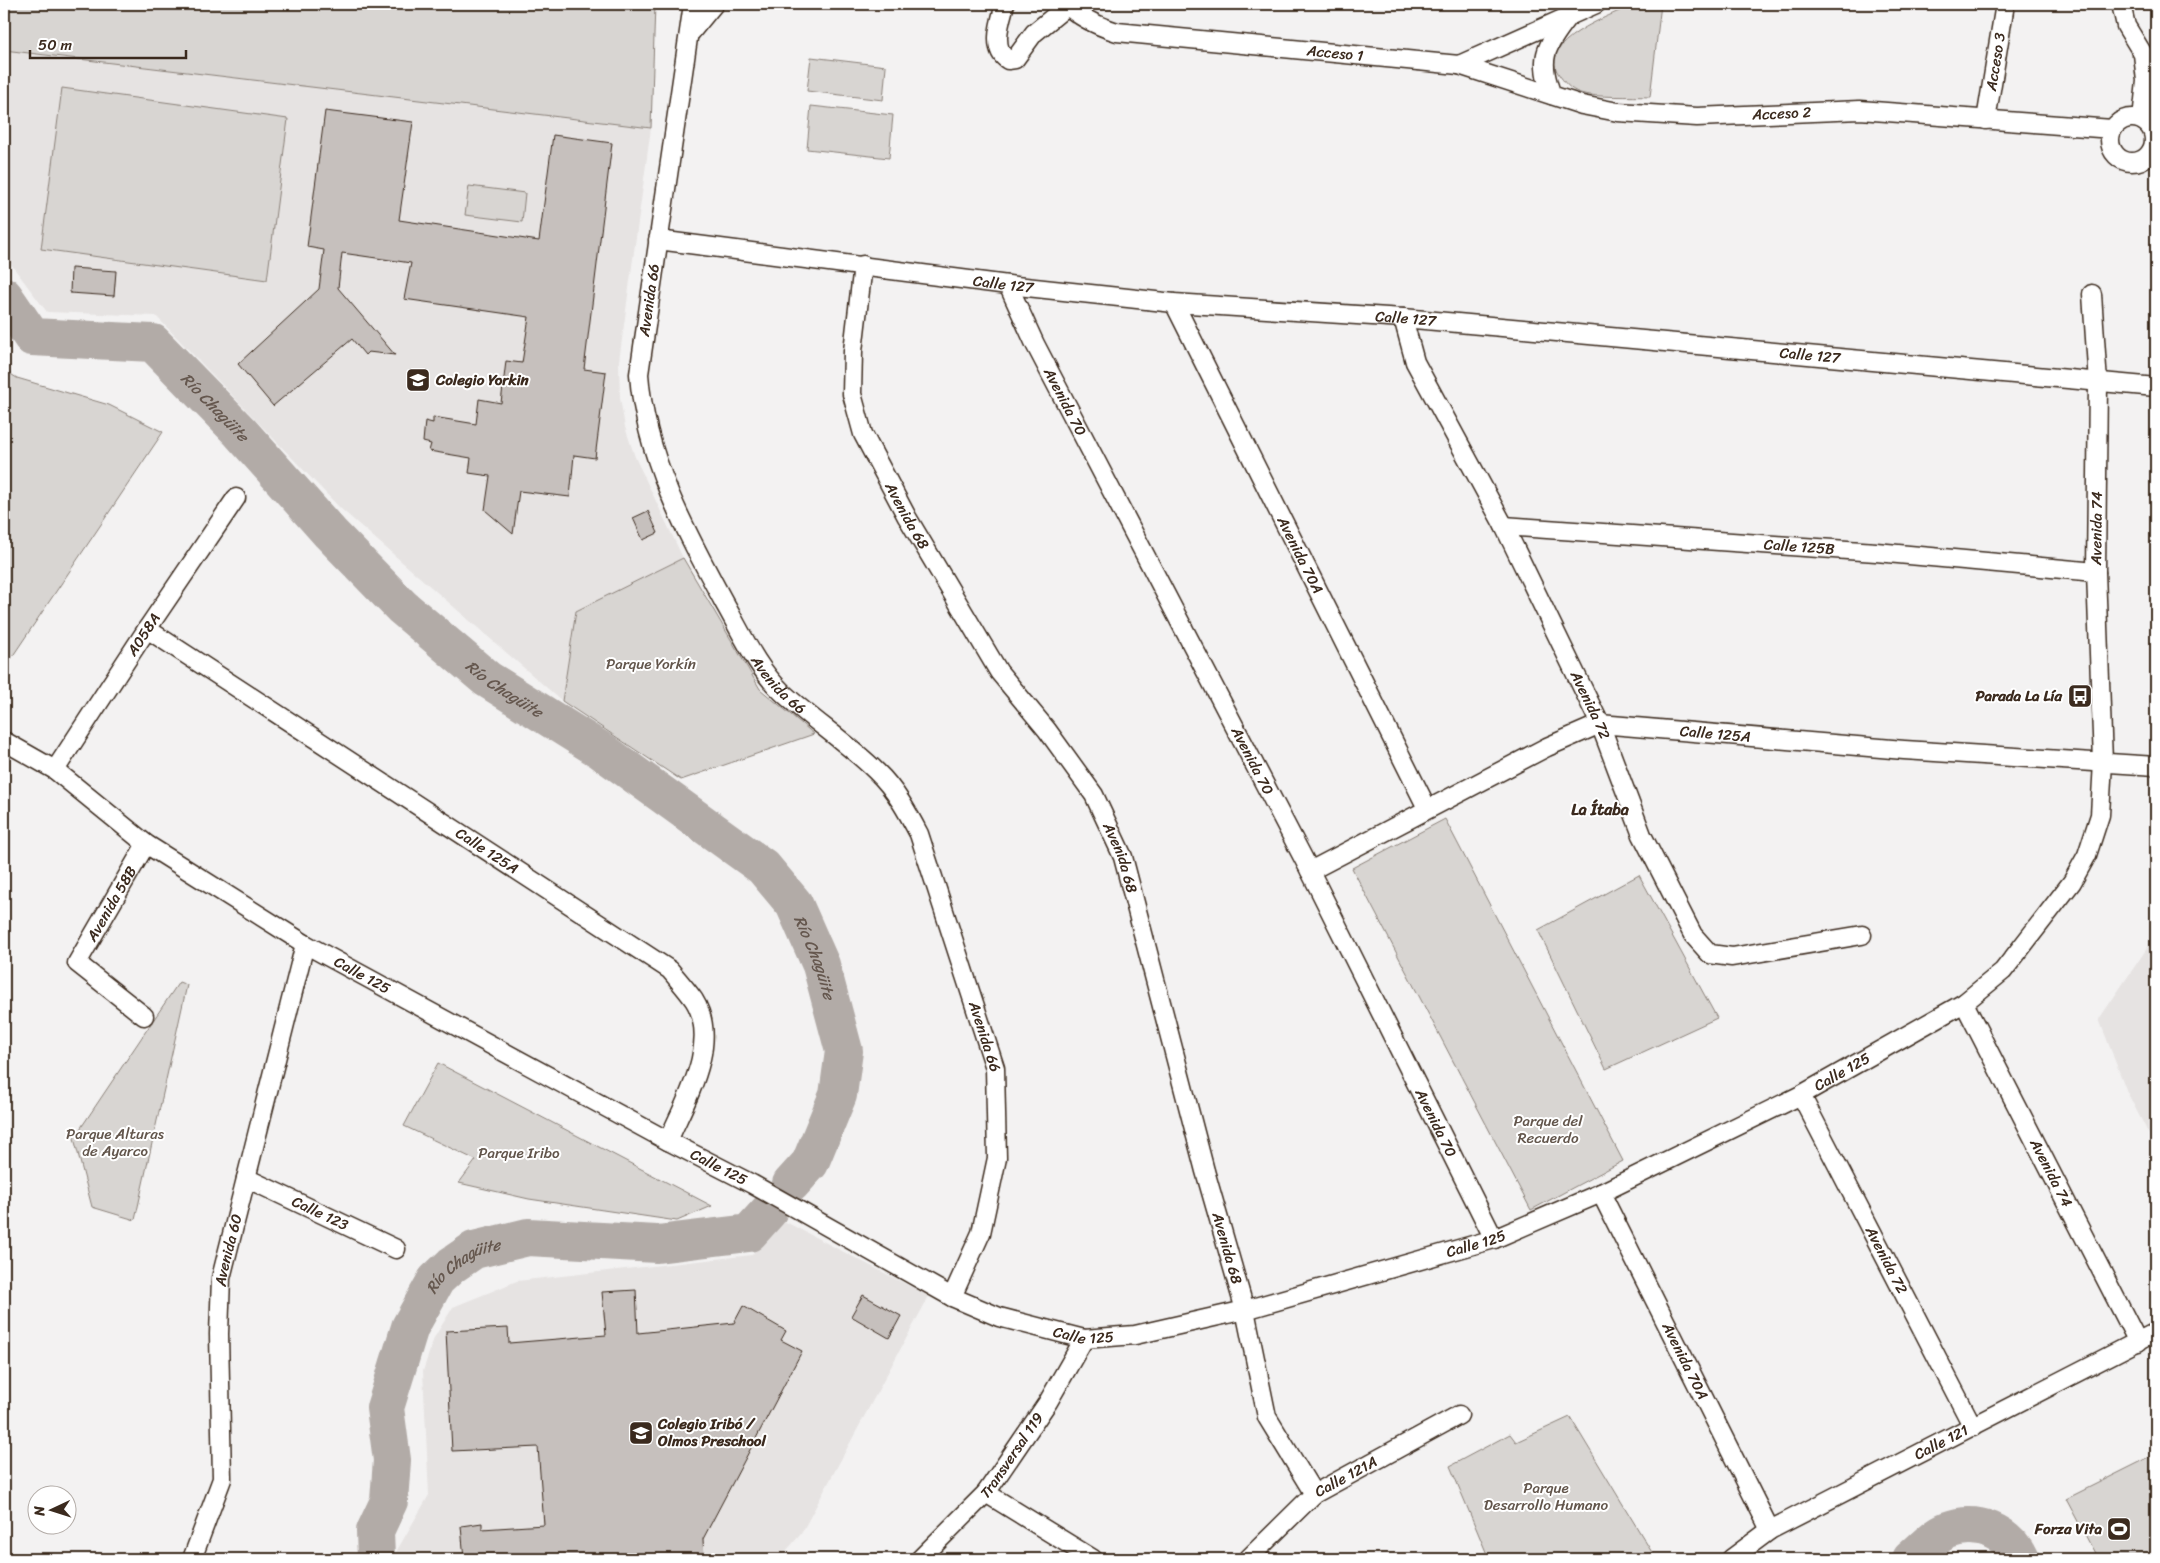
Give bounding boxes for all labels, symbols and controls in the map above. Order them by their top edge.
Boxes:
scale bar [30,28,186,60]
street label: Acceso 3 [1978,31,2013,94]
text: 50 m [38,32,73,58]
street label: Acceso 1 [1305,37,1365,69]
street label: Acceso 2 [1751,99,1812,128]
street label: Avenida 66 [631,262,667,339]
street label: Calle 127 [971,268,1036,301]
street label: Calle 127 [1374,303,1439,334]
street label: Calle 127 [1779,340,1843,371]
street label: Avenida 70 [1036,362,1094,441]
water label: Río Chagüite [174,365,258,450]
school or university icon: Colegio Yorkin [405,367,431,393]
place label: Colegio Yorkin [435,367,530,393]
street label: Avenida 68 [877,477,936,554]
street label: Avenida 74 [2083,491,2110,566]
street label: Avenida 70A [1269,511,1331,599]
street label: Calle 125B [1763,531,1836,562]
street label: A058A [119,607,167,662]
street label: Avenida 66 [743,649,812,721]
park label: Parque Yorkín [606,651,696,677]
water label: Río Chagüite [459,652,551,726]
street label: Avenida 72 [1563,665,1618,743]
place label: Parada La Lía [1975,683,2062,709]
bus stop icon: Parada La Lía [2067,683,2093,709]
street label: Calle 125A [1679,718,1752,750]
street label: Avenida 70 [1223,721,1281,800]
district label: La Ítaba [1571,795,1630,824]
street label: Avenida 68 [1095,817,1145,896]
street label: Calle 125A [450,820,524,881]
street label: Avenida 58B [79,860,144,947]
water label: Río Chagüite [786,910,845,1004]
street label: Calle 125 [329,949,395,1001]
street label: Avenida 66 [961,997,1008,1075]
street label: Calle 125 [1809,1045,1875,1098]
street label: Avenida 70 [1407,1083,1464,1162]
park label: Parque del Recuerdo [1513,1108,1583,1151]
park label: Parque Alturas de Ayarco [66,1121,165,1164]
street label: Avenida 74 [2022,1133,2080,1212]
park label: Parque Iribo [478,1140,560,1166]
street label: Calle 125 [686,1142,752,1193]
street label: Calle 123 [287,1188,353,1238]
street label: Avenida 68 [1204,1208,1250,1287]
street label: Avenida 60 [208,1211,250,1288]
street label: Avenida 72 [1858,1221,1915,1299]
street label: Calle 125 [1443,1222,1510,1265]
water label: Río Chagüite [417,1229,505,1299]
street label: Avenida 70A [1654,1317,1716,1404]
street label: Calle 125 [1050,1319,1115,1352]
street label: Transversal 119 [974,1407,1051,1505]
place label: Colegio Iribó / Olmos Preschool [657,1411,766,1454]
street label: Calle 121 [1909,1417,1973,1467]
school or university icon: Colegio Iribó / Olmos Preschool [628,1420,654,1446]
street label: Calle 121A [1310,1449,1382,1504]
park label: Parque Desarrollo Humano [1484,1475,1609,1518]
north arrow [28,1486,78,1536]
text: N [27,1505,52,1518]
place label: Forza Vita [2034,1516,2102,1542]
sports icon: Forza Vita [2106,1516,2132,1542]

